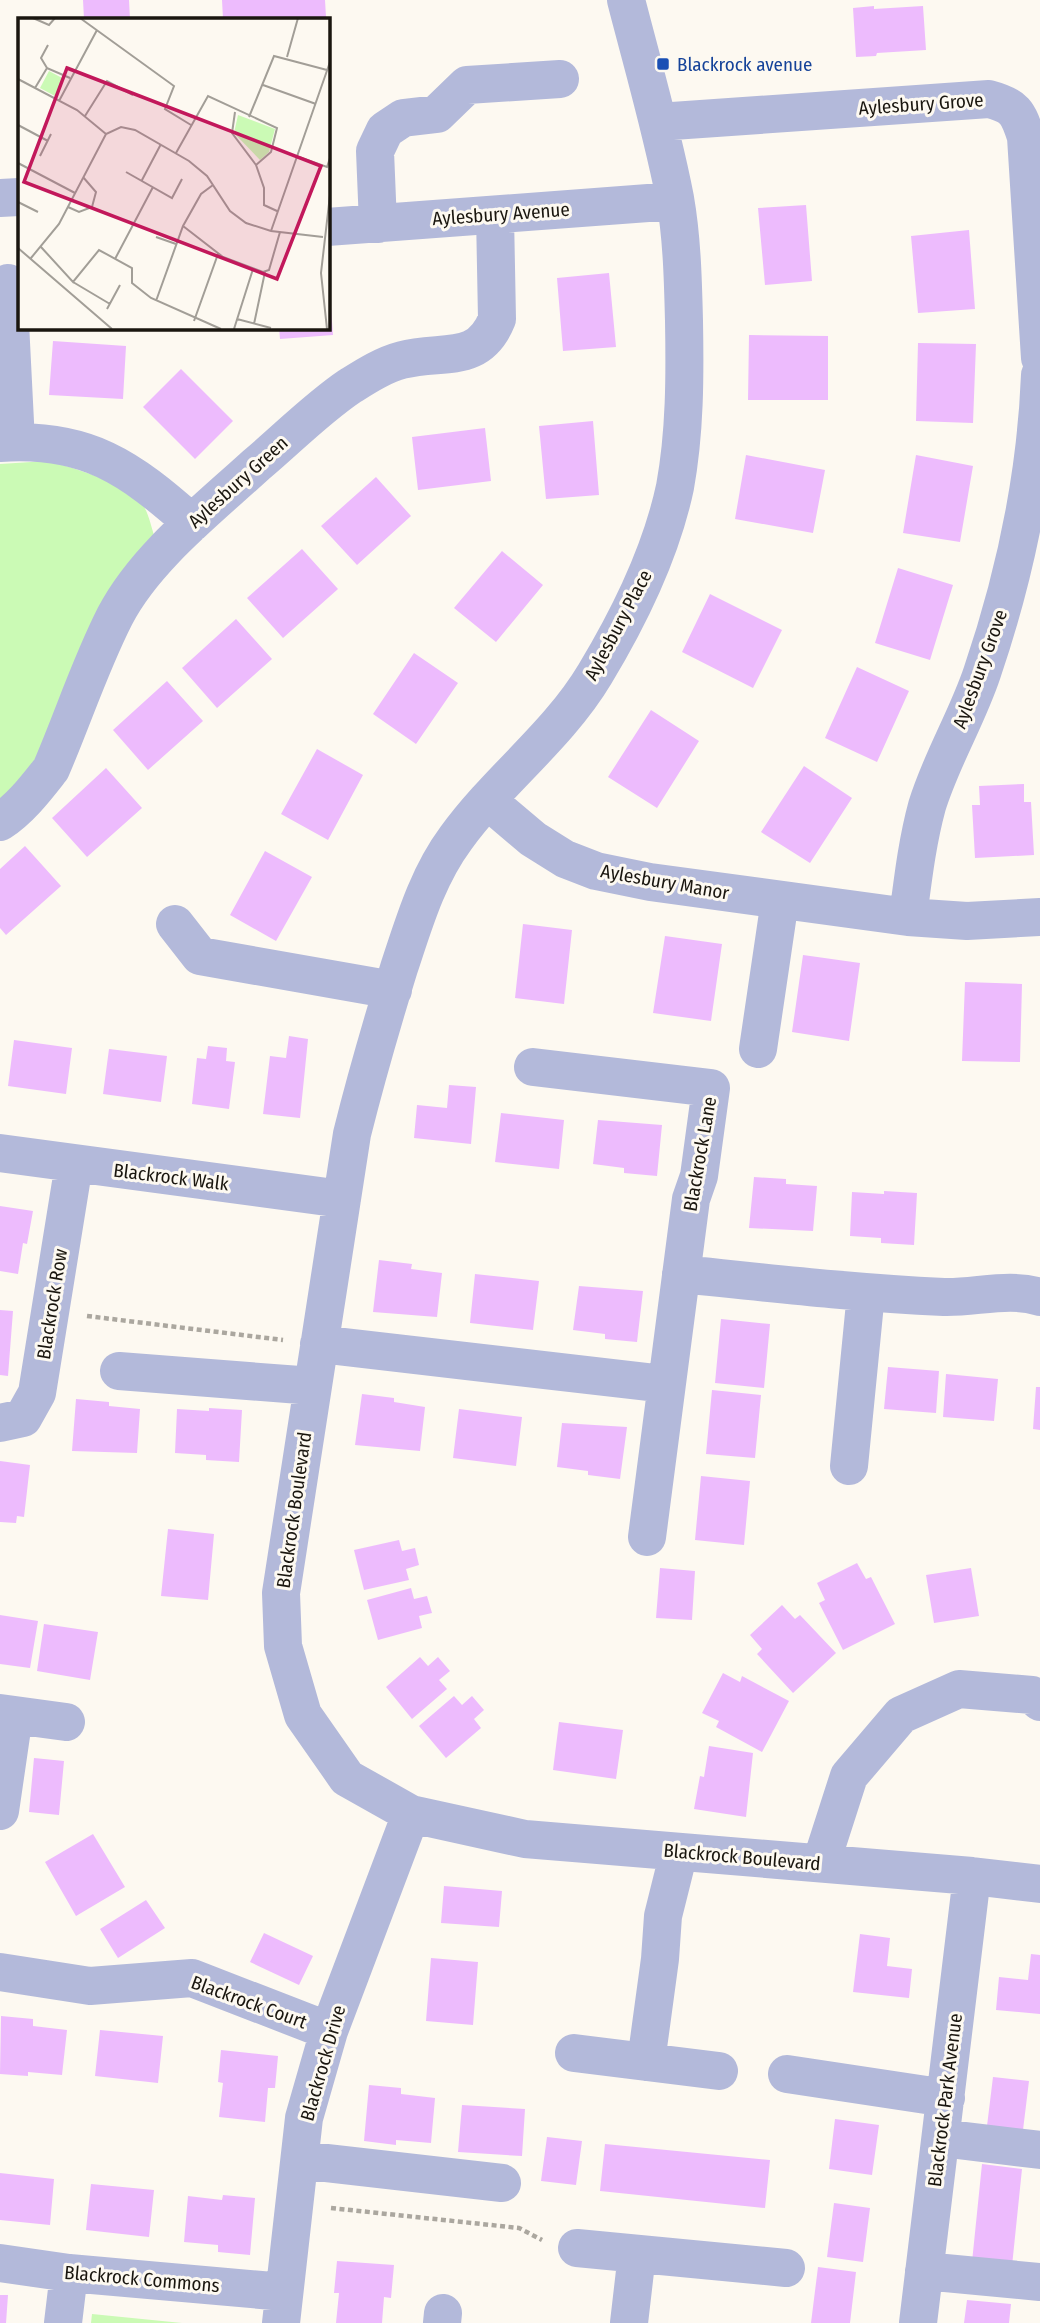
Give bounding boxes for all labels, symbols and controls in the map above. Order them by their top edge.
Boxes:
inset map [18,18,329,329]
place label: Blackrock avenue [677,53,812,76]
marker: Blackrock avenue [655,56,671,72]
street label: Aylesbury Grove [858,88,984,120]
street label: Aylesbury Avenue [432,198,570,230]
street label: Aylesbury Green [183,431,293,533]
street label: Aylesbury Place [579,566,657,684]
street label: Aylesbury Grove [948,606,1012,732]
street label: Aylesbury Manor [599,859,731,905]
street label: Blackrock Lane [679,1095,721,1213]
street label: Blackrock Walk [112,1159,230,1195]
street label: Blackrock Row [32,1247,72,1361]
street label: Blackrock Boulevard [272,1430,316,1590]
street label: Blackrock Boulevard [663,1839,821,1875]
street label: Blackrock Court [188,1970,311,2034]
street label: Blackrock Drive [295,2002,351,2124]
street label: Blackrock Park Avenue [923,2012,967,2188]
street label: Blackrock Commons [63,2261,221,2297]

